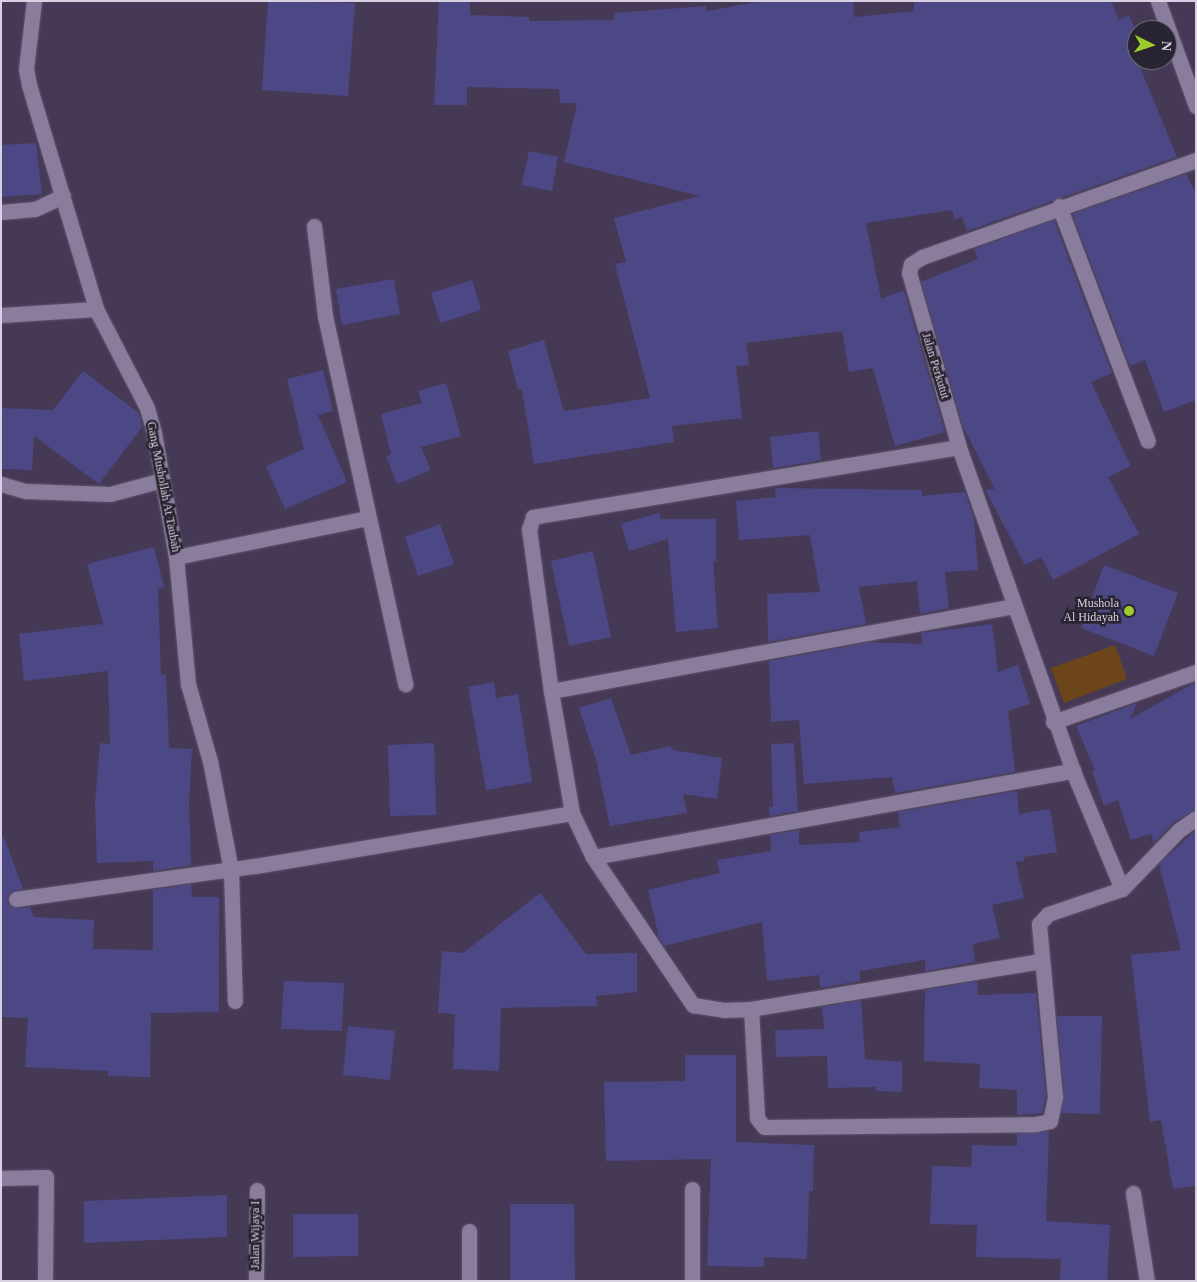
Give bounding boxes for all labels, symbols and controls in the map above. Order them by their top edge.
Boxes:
north arrow [1127,20,1177,70]
text: N [1159,40,1174,52]
street label: Jalan Perkutut [918,331,952,401]
street label: Gang Mushollah At Taubah [143,420,183,554]
place label: Mushola Al Hidayah [1063,597,1119,625]
marker: Mushola Al Hidayah [1123,605,1135,617]
street label: Jalan Wijaya I [249,1201,263,1269]

